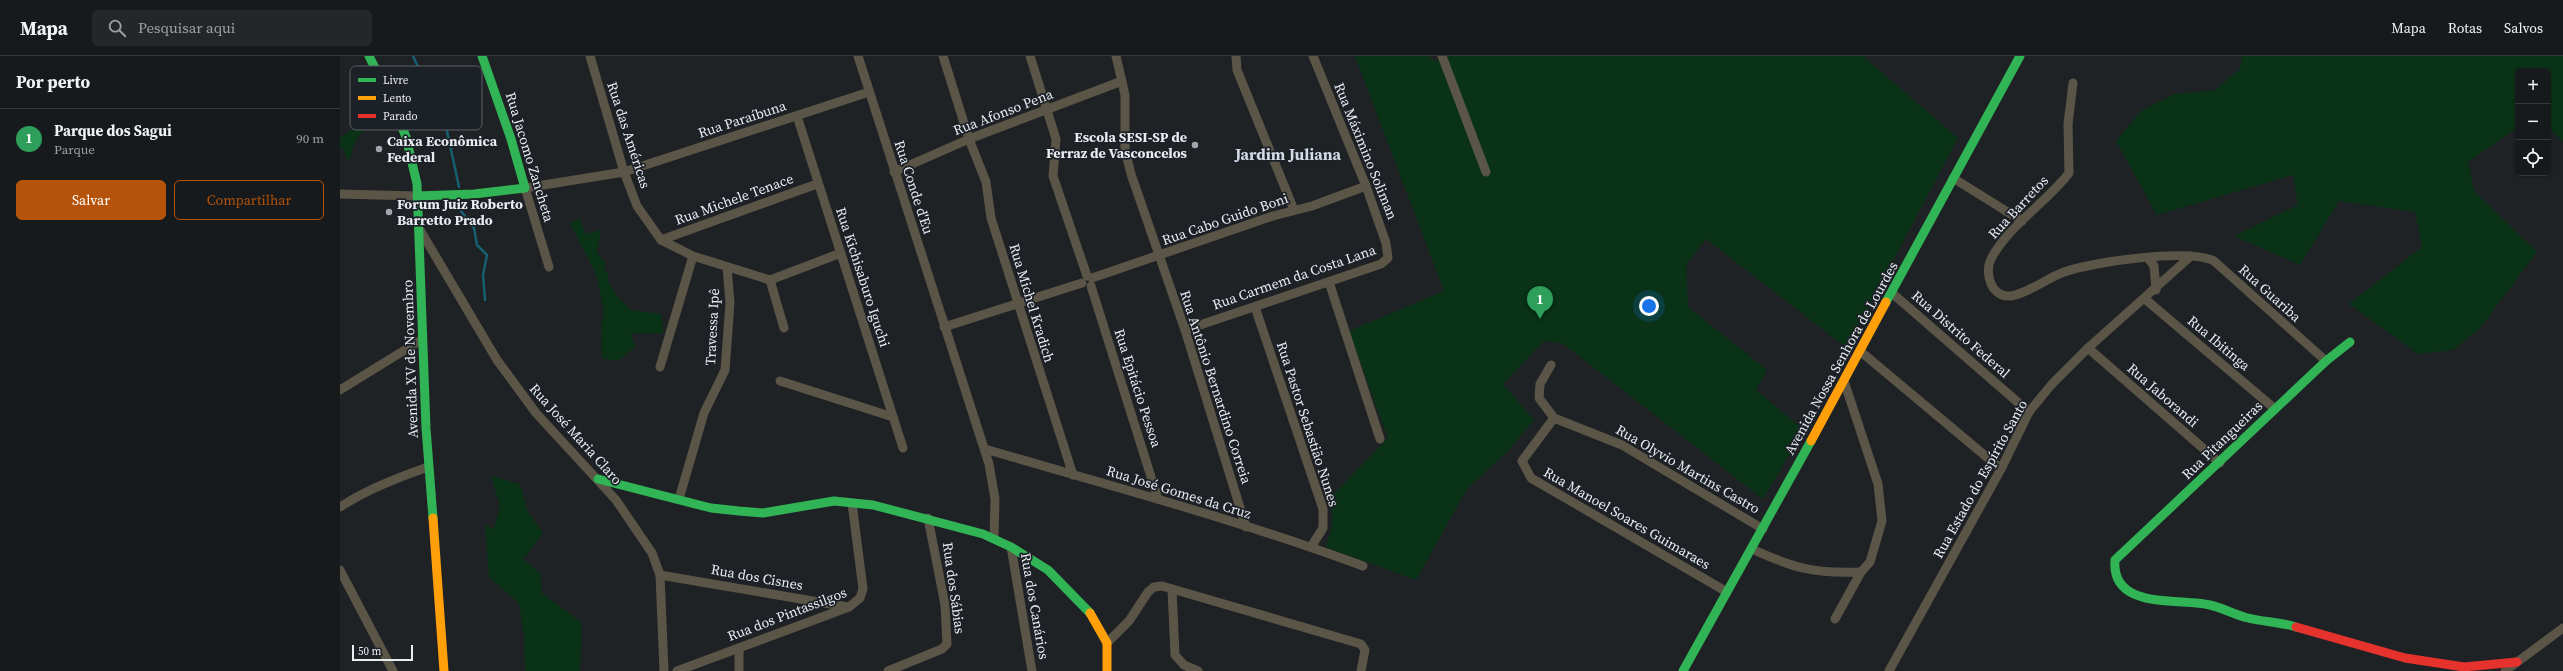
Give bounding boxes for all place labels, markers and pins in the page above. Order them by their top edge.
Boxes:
place label: Escola SESI-SP de Ferraz de Vasconcelos [1046,127,1188,163]
place label: Caixa Econômica Federal [387,131,498,167]
marker: Escola SESI-SP de Ferraz de Vasconcelos [1190,140,1200,150]
marker: Caixa Econômica Federal [374,144,384,154]
place label: Forum Juiz Roberto Barretto Prado [397,194,523,230]
marker: Forum Juiz Roberto Barretto Prado [384,207,394,217]
pin: 1 [1527,286,1553,319]

